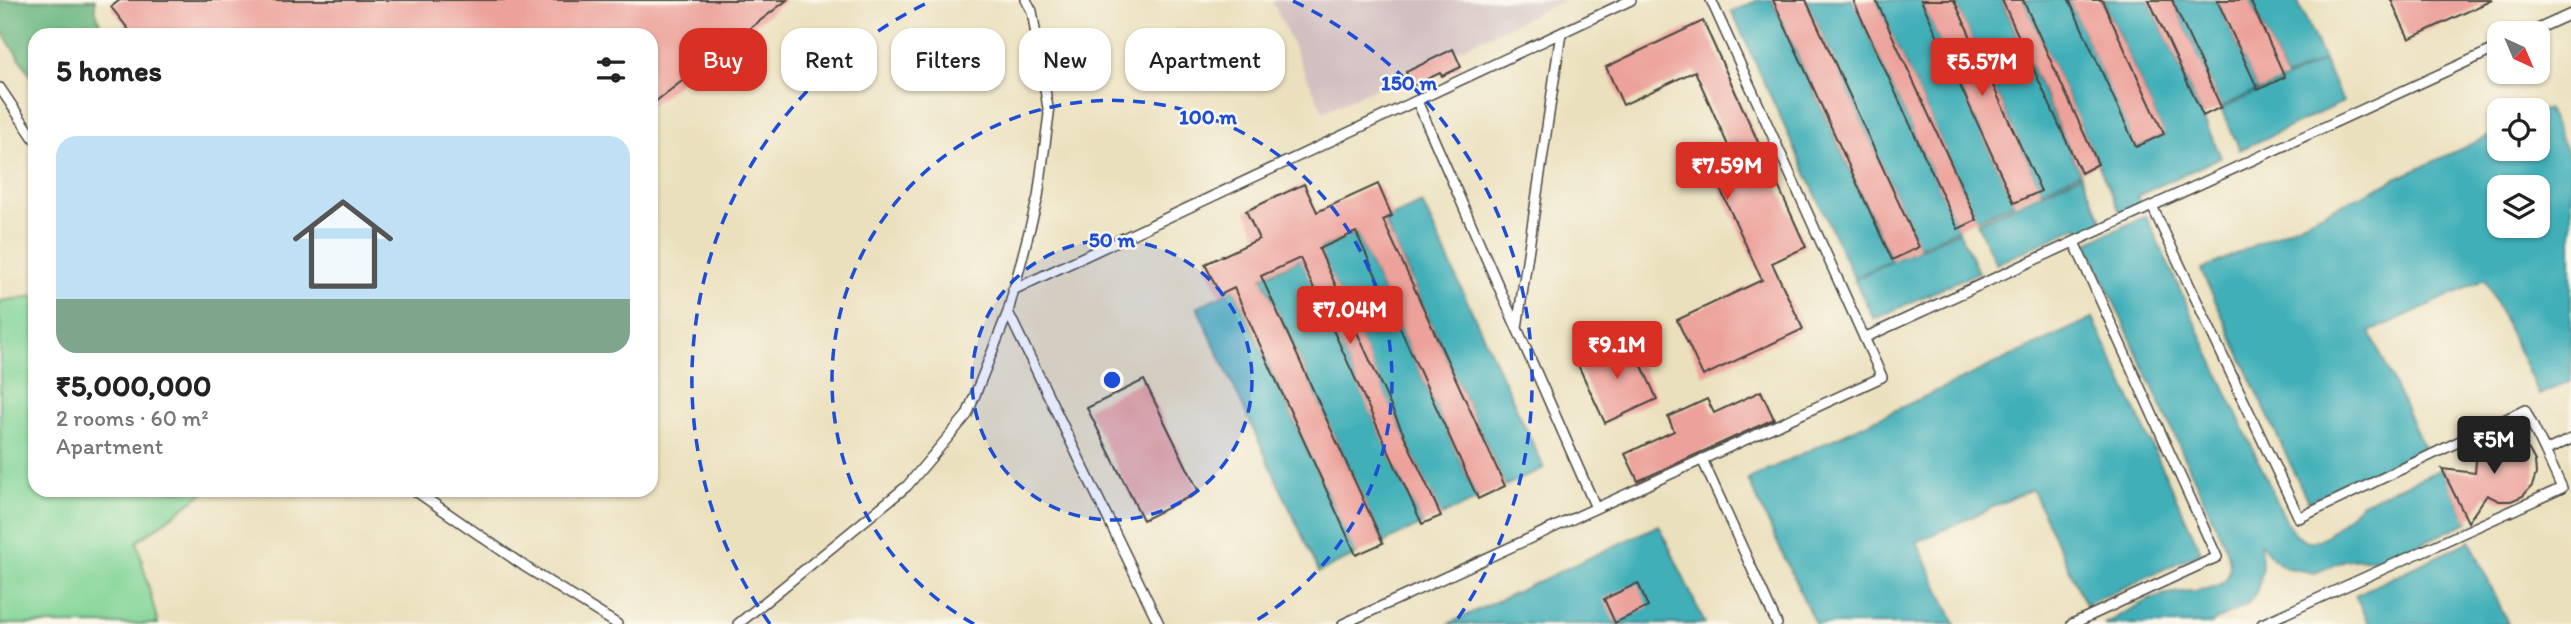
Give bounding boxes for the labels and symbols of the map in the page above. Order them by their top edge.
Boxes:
north arrow [2487,21,2550,84]
pin: ₹5.57M [1925,38,2039,98]
text: 150 m [1381,70,1437,95]
text: 100 m [1179,104,1237,129]
pin: ₹7.59M [1670,142,1784,202]
text: 50 m [1089,227,1136,252]
pin: ₹7.04M [1293,286,1407,346]
pin: ₹9.1M [1568,322,1666,381]
centre of rings [1100,368,1124,392]
pin: ₹5M [2460,416,2528,476]

